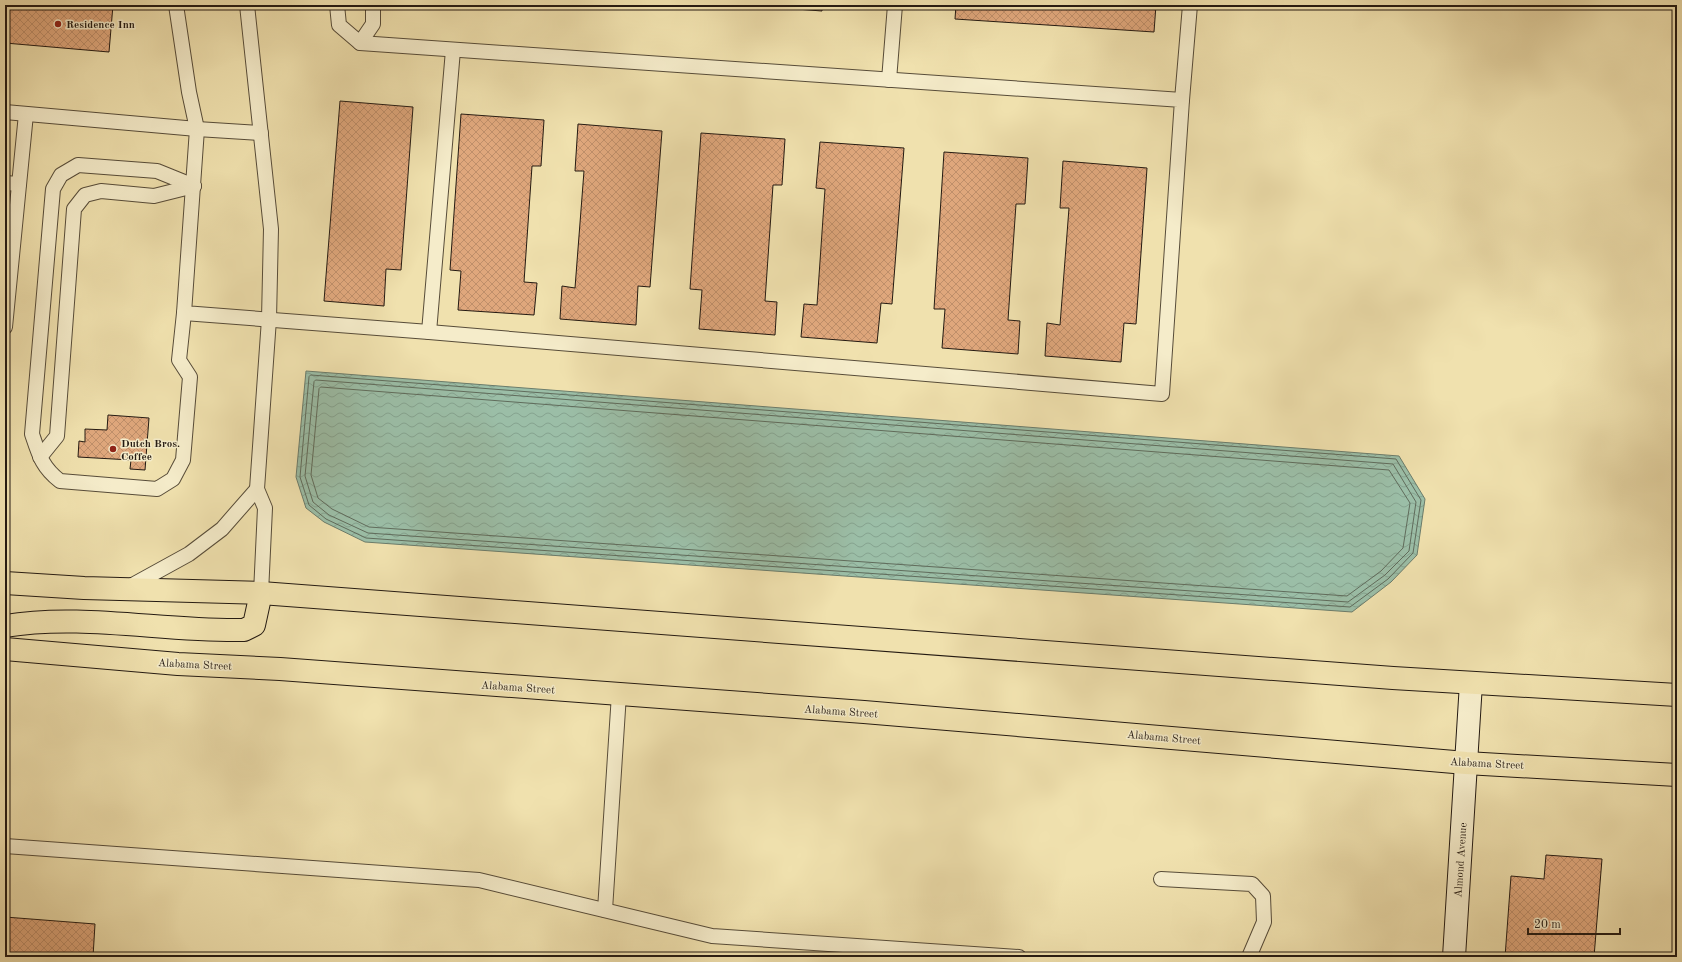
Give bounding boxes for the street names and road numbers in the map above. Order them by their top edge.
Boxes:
street label: Alabama Street [158,658,232,673]
street label: Alabama Street [480,680,555,697]
street label: Alabama Street [803,704,878,721]
street label: Alabama Street [1126,730,1201,747]
street label: Alabama Street [1450,757,1524,772]
street label: Almond Avenue [1453,822,1470,898]

